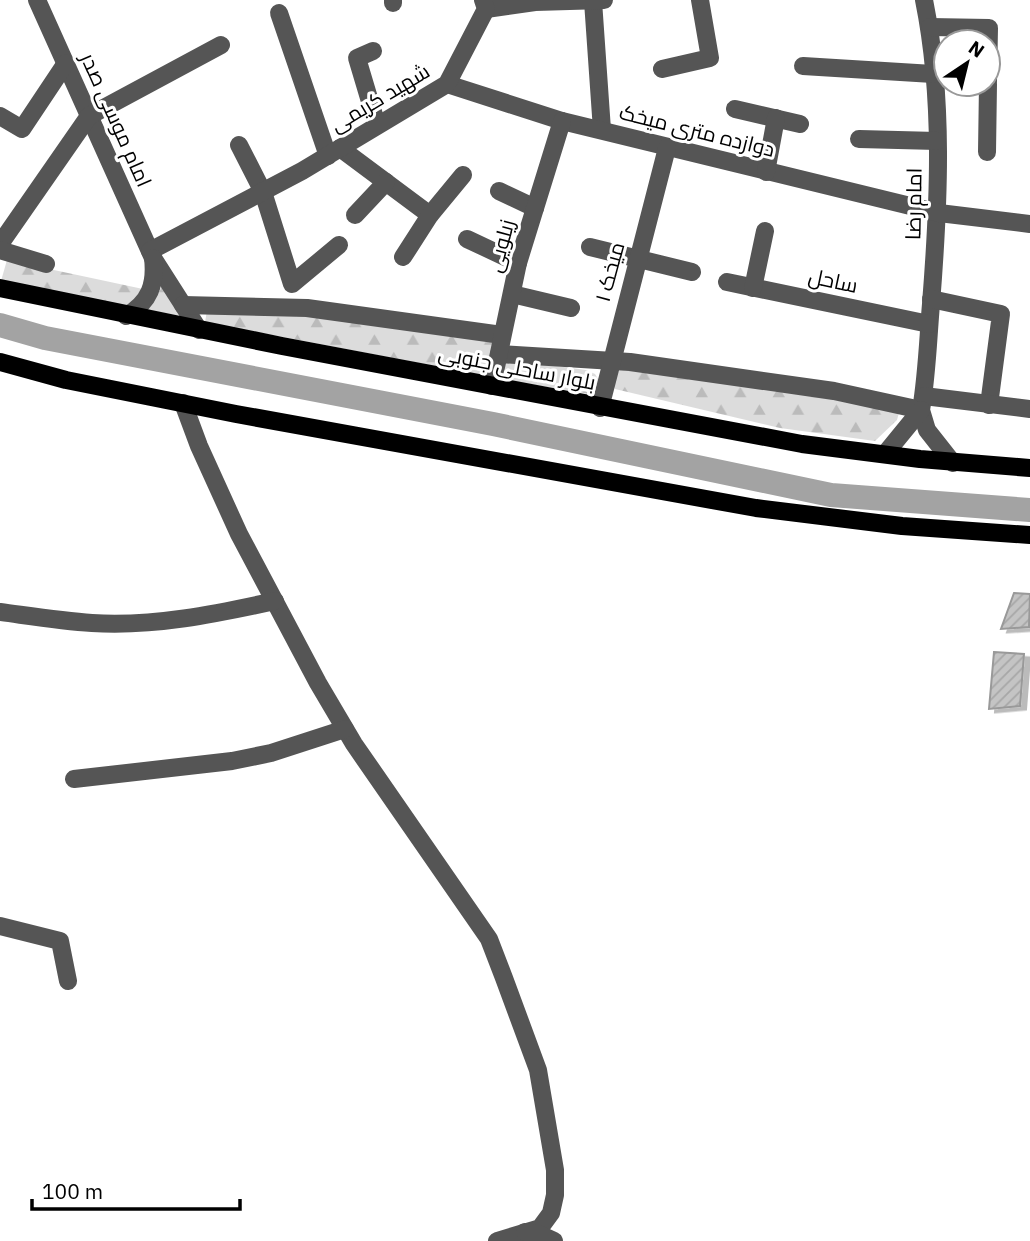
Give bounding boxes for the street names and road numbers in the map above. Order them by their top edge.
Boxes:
street label: امام موسی صدر [74,47,159,191]
street label: شهید کریمی [325,56,434,138]
street label: دوازده متری میخک [617,97,778,163]
street label: امام رضا [898,168,929,240]
street label: زیلویی [480,216,521,275]
street label: میخک ۱ [588,239,630,305]
street label: ساحل [806,261,861,299]
street label: بلوار ساحلی جنوبی [436,338,598,396]

